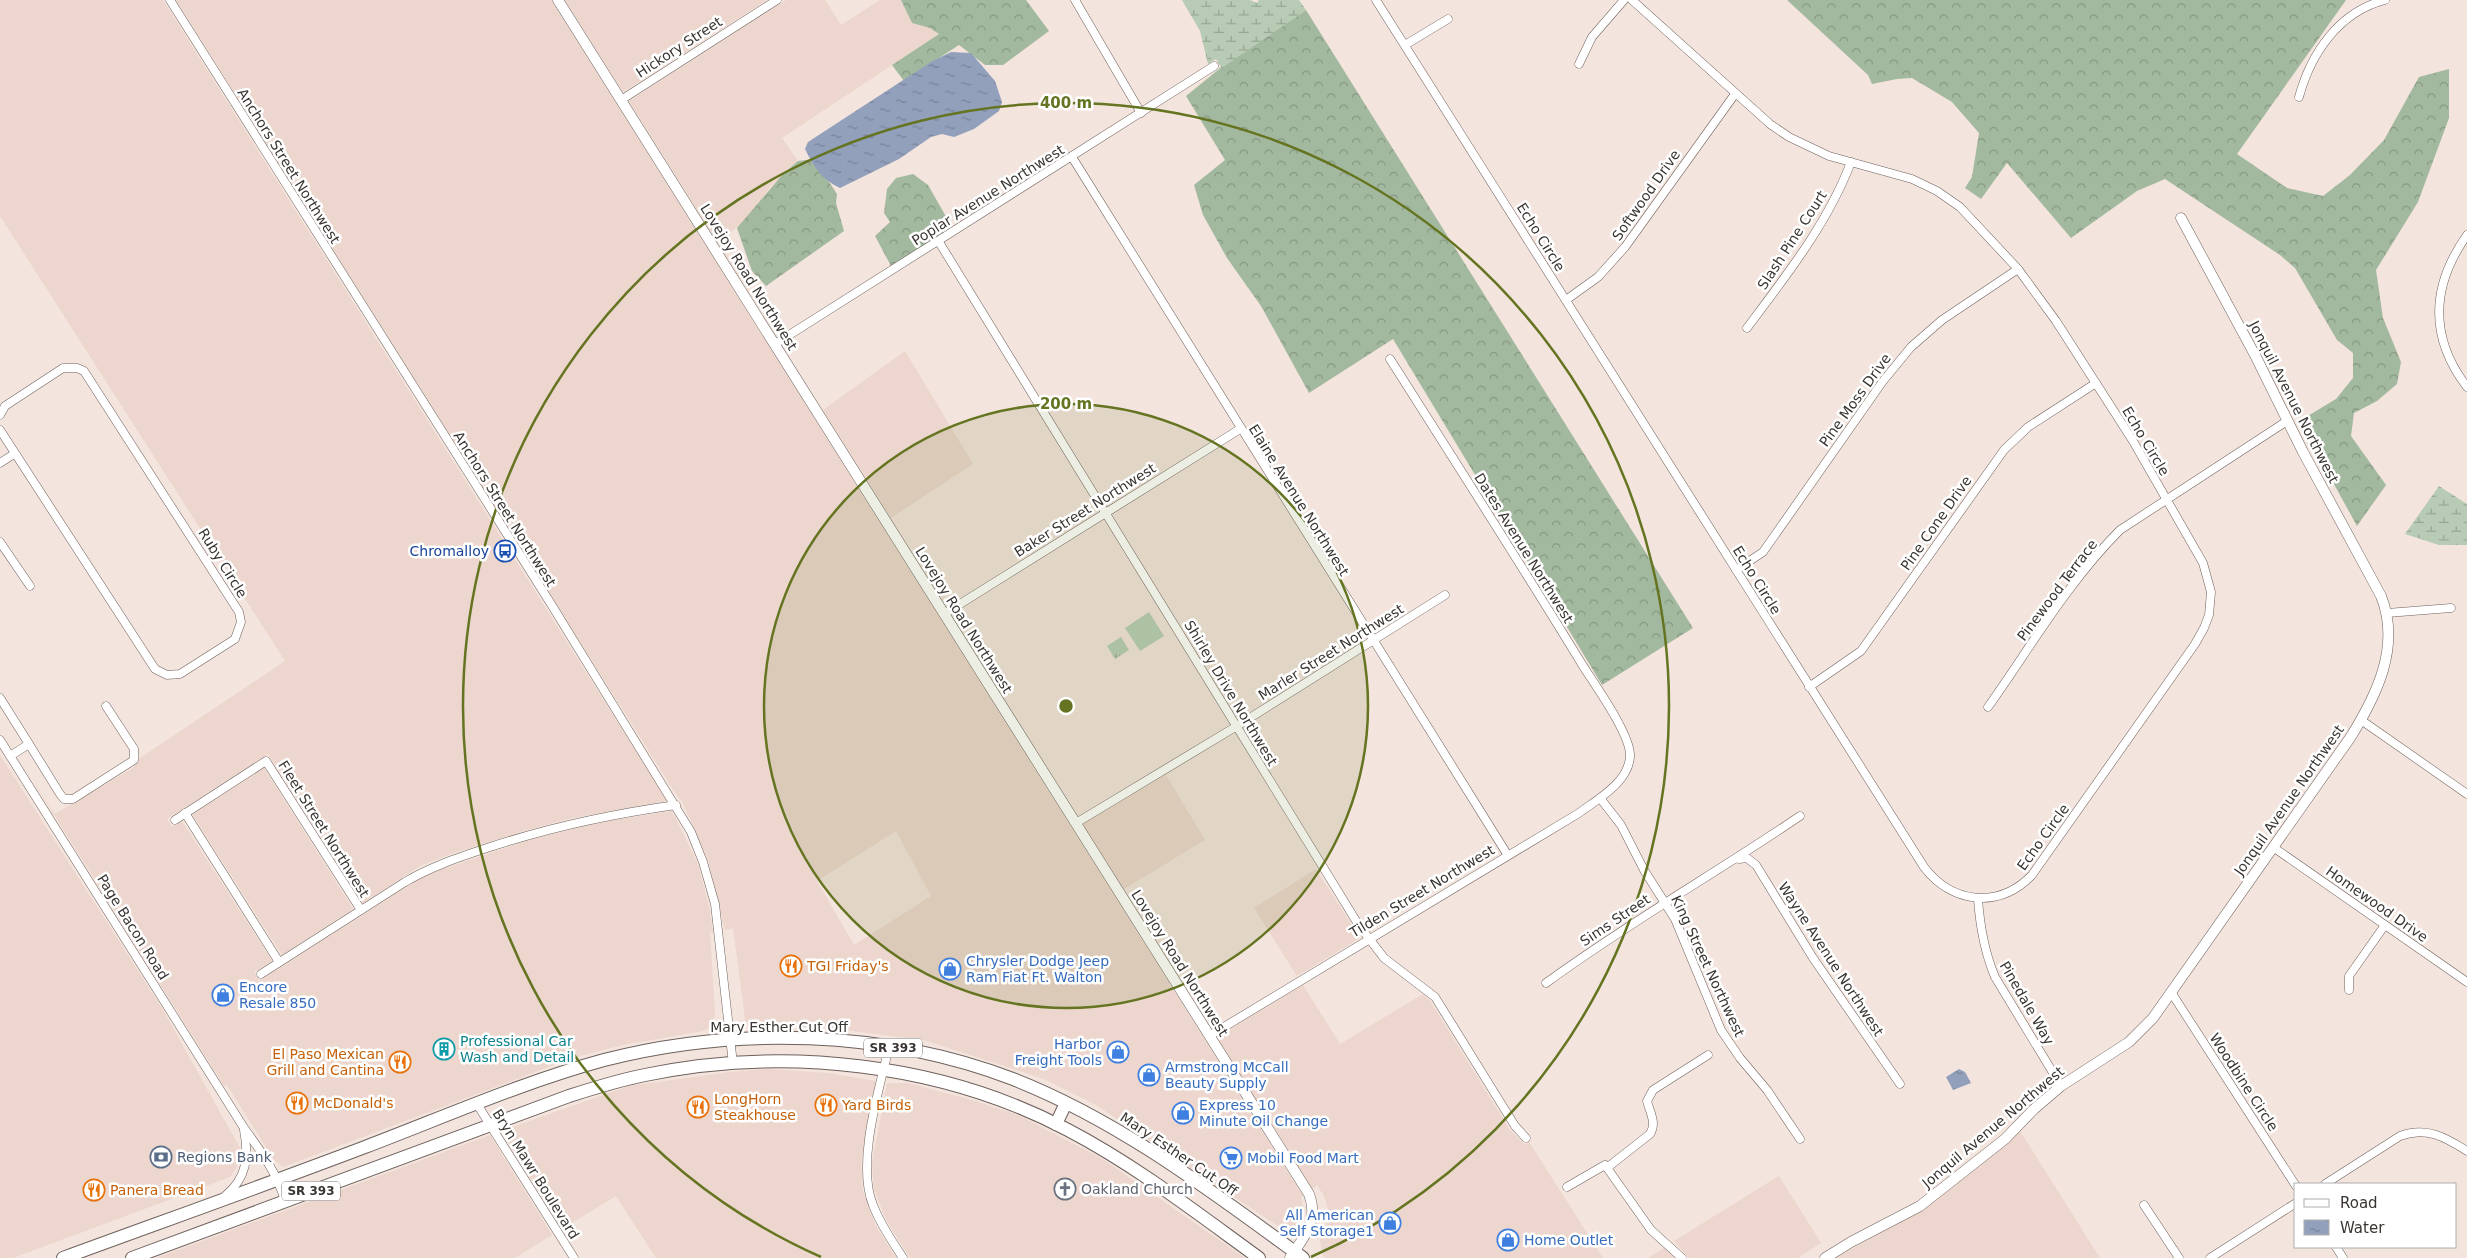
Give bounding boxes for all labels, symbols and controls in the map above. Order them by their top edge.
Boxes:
street label: Hickory Street [633,13,725,81]
street label: Anchors Street Northwest [234,85,344,247]
text: 400 m [1040,94,1092,112]
street label: Poplar Avenue Northwest [909,141,1068,249]
street label: Softwood Drive [1609,147,1683,243]
street label: Slash Pine Court [1754,187,1830,292]
street label: Echo Circle [1514,200,1568,274]
street label: Lovejoy Road Northwest [697,201,801,354]
street label: Jonquil Avenue Northwest [2246,317,2342,486]
street label: Pine Moss Drive [1816,350,1894,450]
text: 200 m [1040,395,1092,413]
street label: Echo Circle [2119,404,2173,478]
street label: Elaine Avenue Northwest [1246,421,1353,579]
street label: Anchors Street Northwest [450,428,560,590]
street label: Baker Street Northwest [1011,460,1159,560]
street label: Dates Avenue Northwest [1471,470,1577,626]
street label: Pine Cone Drive [1897,473,1975,573]
street label: Ruby Circle [195,525,251,601]
street label: Pinewood Terrace [2014,536,2100,644]
bus stop icon: Chromalloy [493,539,517,563]
place label: Chromalloy [409,543,489,559]
street label: Echo Circle [1730,543,1784,617]
street label: Lovejoy Road Northwest [912,544,1016,697]
street label: Marler Street Northwest [1255,600,1407,703]
street label: Shirley Drive Northwest [1181,618,1281,769]
centre of rings [1057,697,1075,715]
street label: Jonquil Avenue Northwest [2230,721,2347,879]
street label: Fleet Street Northwest [275,758,373,901]
street label: Echo Circle [2014,801,2072,873]
street label: Tilden Street Northwest [1346,841,1498,941]
street label: Homewood Drive [2323,863,2431,945]
street label: Page Bacon Road [94,871,172,983]
street label: Wayne Avenue Northwest [1775,879,1887,1039]
street label: Lovejoy Road Northwest [1128,887,1232,1040]
street label: Sims Street [1577,891,1653,949]
street label: King Street Northwest [1668,893,1748,1040]
place label: Chrysler Dodge Jeep Ram Fiat Ft. Walton [966,953,1109,985]
restaurant icon: TGI Friday's [779,954,803,978]
shop icon: Chrysler Dodge Jeep Ram Fiat Ft. Walton [938,957,962,981]
place label: TGI Friday's [806,958,889,974]
street label: Pinedale Way [1997,958,2057,1048]
place label: Encore Resale 850 [239,979,316,1011]
shop icon: Encore Resale 850 [211,983,235,1007]
street label: Mary Esther Cut Off [710,1019,848,1035]
street label: Woodbine Circle [2206,1030,2282,1134]
place label: Professional Car Wash and Detail [460,1033,574,1065]
place label: Harbor Freight Tools [1015,1036,1102,1068]
building icon: Professional Car Wash and Detail [432,1037,456,1061]
road number: SR 393 [864,1038,922,1058]
shop icon: Harbor Freight Tools [1106,1040,1130,1064]
place label: El Paso Mexican Grill and Cantina [266,1046,384,1078]
restaurant icon: El Paso Mexican Grill and Cantina [388,1050,412,1074]
place label: Armstrong McCall Beauty Supply [1165,1059,1289,1091]
shop icon: Armstrong McCall Beauty Supply [1137,1063,1161,1087]
street label: Jonquil Avenue Northwest [1918,1063,2067,1192]
restaurant icon: McDonald's [285,1091,309,1115]
place label: LongHorn Steakhouse [714,1091,796,1123]
restaurant icon: Yard Birds [814,1093,838,1117]
place label: McDonald's [313,1095,394,1111]
restaurant icon: LongHorn Steakhouse [686,1095,710,1119]
place label: Yard Birds [841,1097,911,1113]
place label: Express 10 Minute Oil Change [1199,1097,1328,1129]
shop icon: Express 10 Minute Oil Change [1171,1101,1195,1125]
street label: Bryn Mawr Boulevard [489,1106,583,1242]
street label: Mary Esther Cut Off [1117,1109,1241,1199]
bank icon: Regions Bank [149,1145,173,1169]
supermarket icon: Mobil Food Mart [1219,1146,1243,1170]
place label: Regions Bank [177,1149,273,1165]
place label: Mobil Food Mart [1247,1150,1359,1166]
church icon: Oakland Church [1053,1177,1077,1201]
restaurant icon: Panera Bread [82,1178,106,1202]
place label: Oakland Church [1081,1181,1193,1197]
place label: Panera Bread [110,1182,204,1198]
road number: SR 393 [282,1182,340,1200]
legend [2294,1183,2457,1248]
text: Road [2340,1194,2378,1212]
place label: All American Self Storage1 [1280,1207,1374,1239]
shop icon: All American Self Storage1 [1378,1211,1402,1235]
text: Water [2340,1219,2385,1237]
shop icon: Home Outlet [1496,1228,1520,1252]
place label: Home Outlet [1524,1232,1614,1248]

